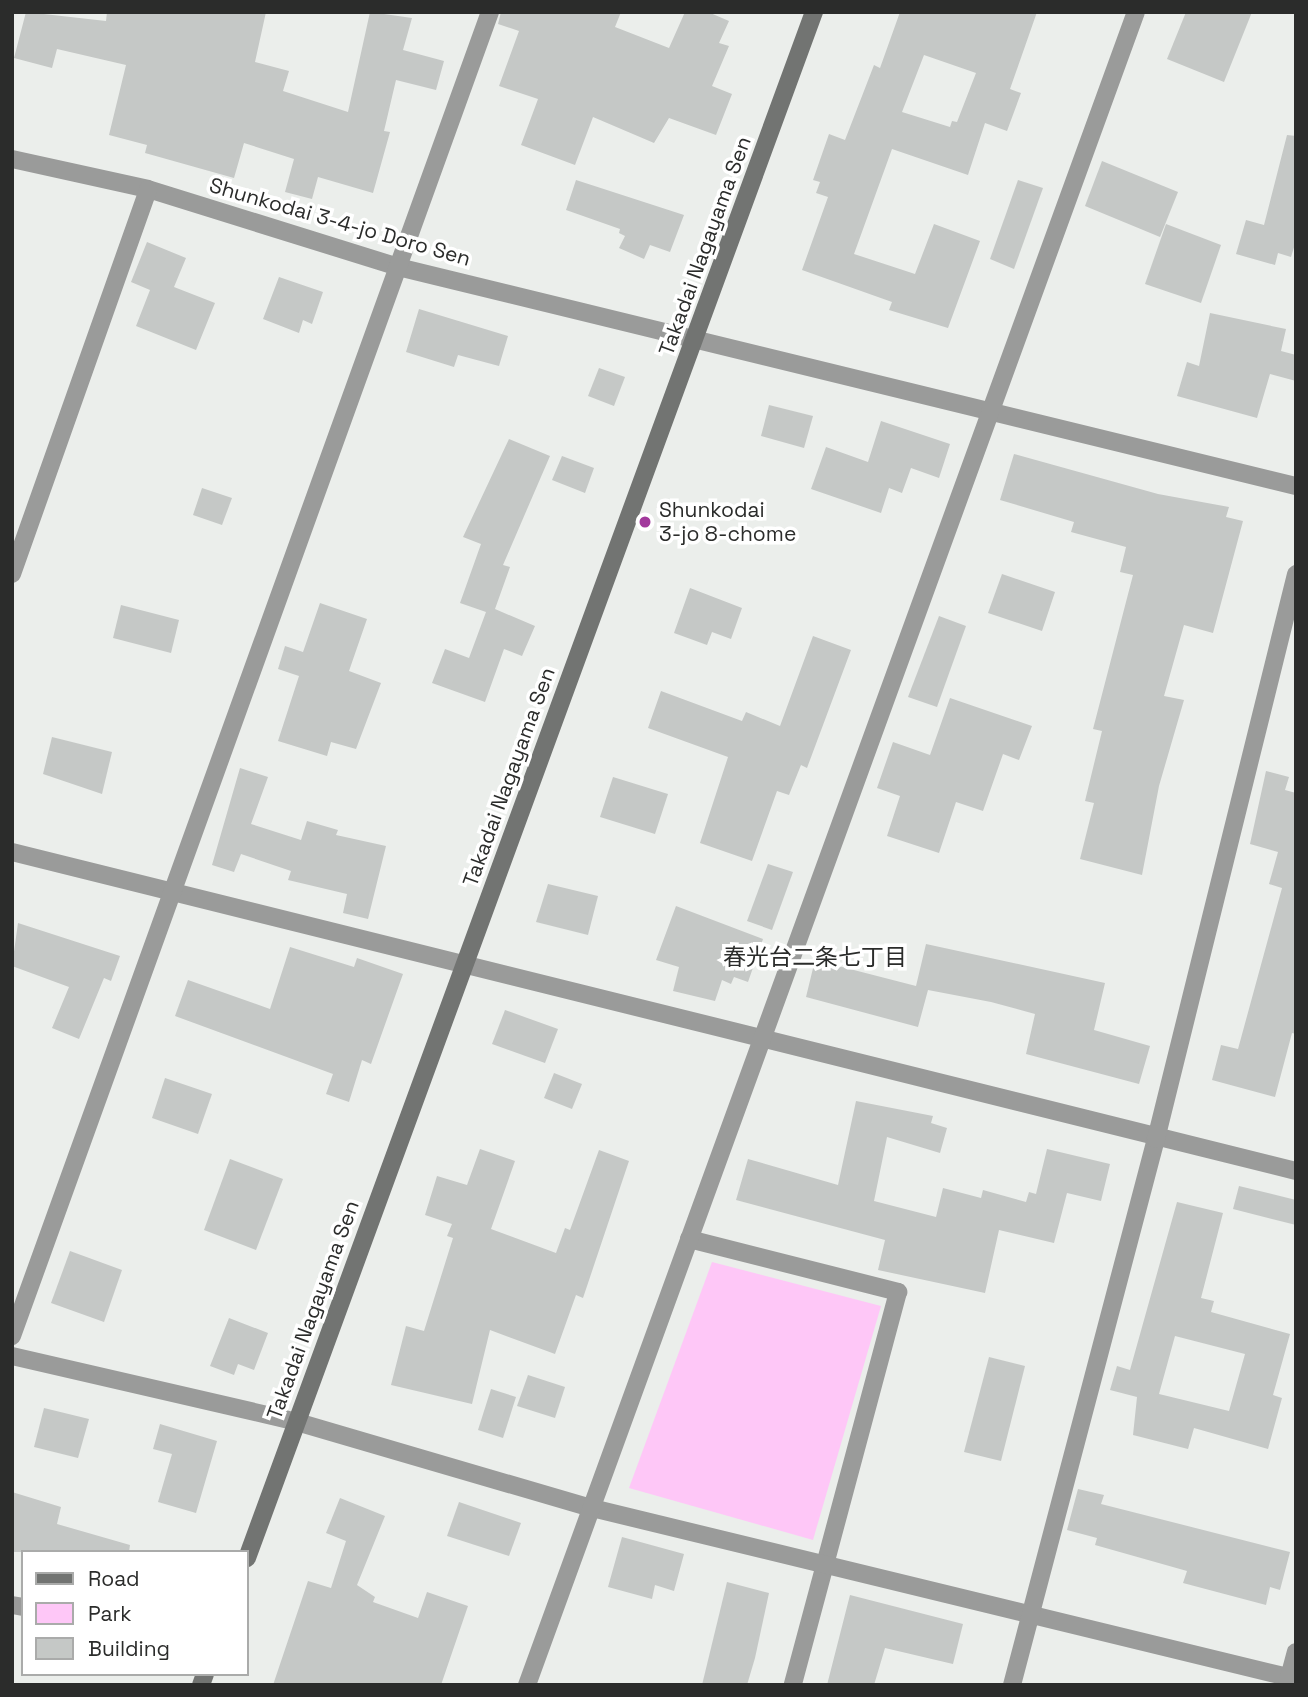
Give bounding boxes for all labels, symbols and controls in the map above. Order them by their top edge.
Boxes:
street label: Takadai Nagayama Sen [654,133,756,359]
street label: Shunkodai 3-4-jo Doro Sen [206,173,474,271]
place label: Shunkodai 3-jo 8-chome [659,497,796,547]
marker: Shunkodai 3-jo 8-chome [637,514,653,530]
street label: Takadai Nagayama Sen [458,664,560,890]
district label: 春光台二条七丁目 [723,943,907,971]
street label: Takadai Nagayama Sen [262,1197,364,1423]
legend [21,1550,248,1676]
text: Road [88,1565,140,1592]
text: Park [88,1600,132,1627]
text: Building [88,1635,170,1662]

